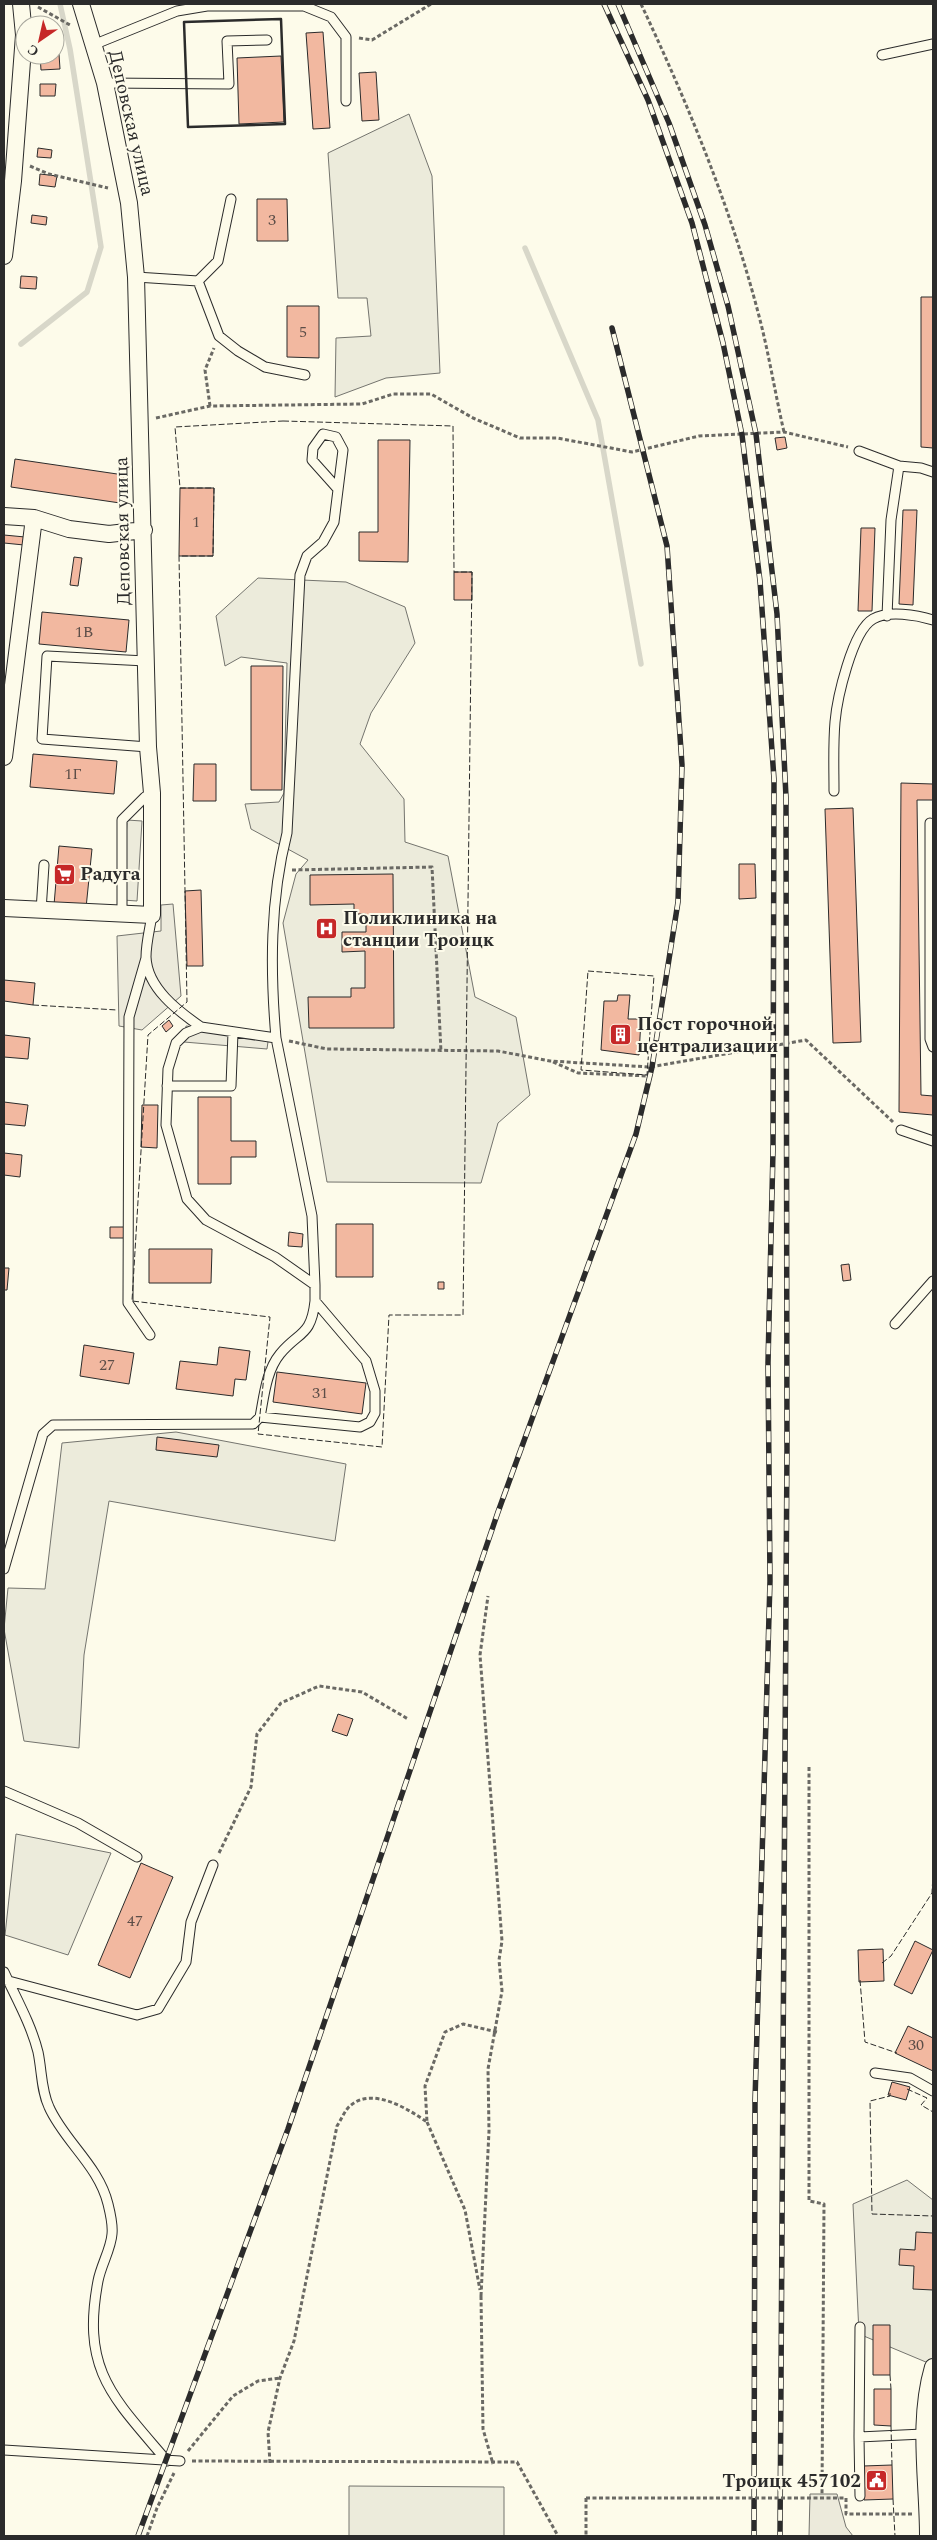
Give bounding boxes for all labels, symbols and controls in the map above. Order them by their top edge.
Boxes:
north arrow [15,15,65,65]
text: С [23,39,43,62]
street label: Деповская улица [100,47,162,199]
house number: 3 [268,208,276,232]
house number: 5 [299,320,307,344]
street label: Деповская улица [107,456,139,606]
house number: 1 [192,510,200,534]
house number: 1В [75,620,93,644]
house number: 1Г [64,762,82,786]
place label: Радуга [80,860,141,889]
supermarket icon: Радуга [52,862,76,886]
place label: Поликлиника на станции Троицк [343,904,497,955]
hospital icon: Поликлиника на станции Троицк [315,917,339,941]
place label: Пост горочной централизации [637,1010,778,1061]
building icon: Пост горочной централизации [609,1023,633,1047]
house number: 27 [99,1353,115,1377]
house number: 31 [312,1381,328,1405]
house number: 47 [127,1909,143,1933]
house number: 30 [908,2033,924,2057]
place label: Троицк 457102 [722,2467,861,2496]
public building icon: Троицк 457102 [865,2469,889,2493]

